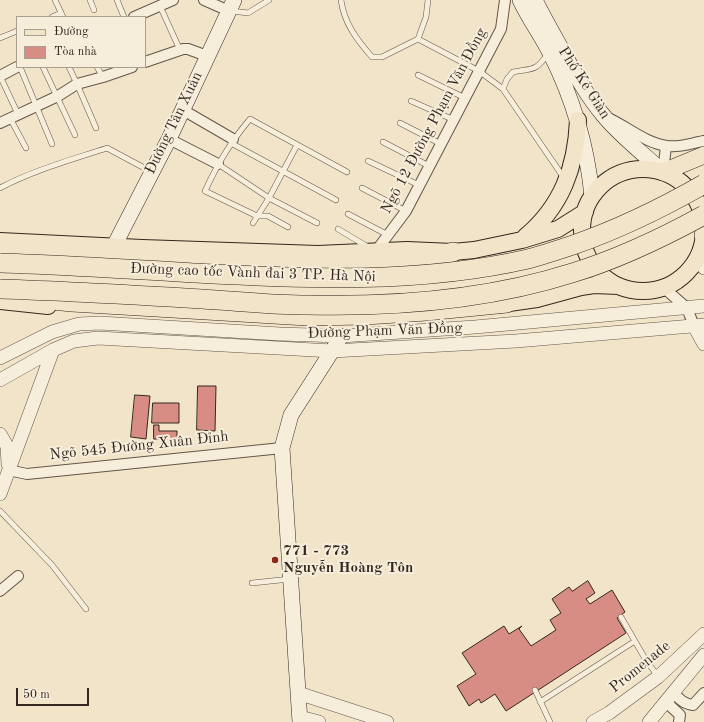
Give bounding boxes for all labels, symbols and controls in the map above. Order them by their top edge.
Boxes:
legend [16,16,146,68]
street label: Ngõ 12 Đường Phạm Văn Đồng [377,25,491,217]
text: Đường [54,26,89,38]
street label: Phố Kẻ Giàn [554,43,614,123]
text: Tòa nhà [54,46,97,58]
street label: Đường Tân Xuân [141,69,207,177]
street label: Đường cao tốc Vành đai 3 TP. Hà Nội [130,260,376,286]
street label: Đường Phạm Văn Đồng [307,319,463,343]
street label: Ngõ 545 Đường Xuân Đỉnh [49,428,229,464]
place label: 771 - 773 Nguyễn Hoàng Tôn [283,542,413,577]
marker: 771 - 773 Nguyễn Hoàng Tôn [270,555,280,565]
street label: Promenade [606,637,674,697]
scale bar [18,680,91,706]
text: 50 m [23,689,50,701]

